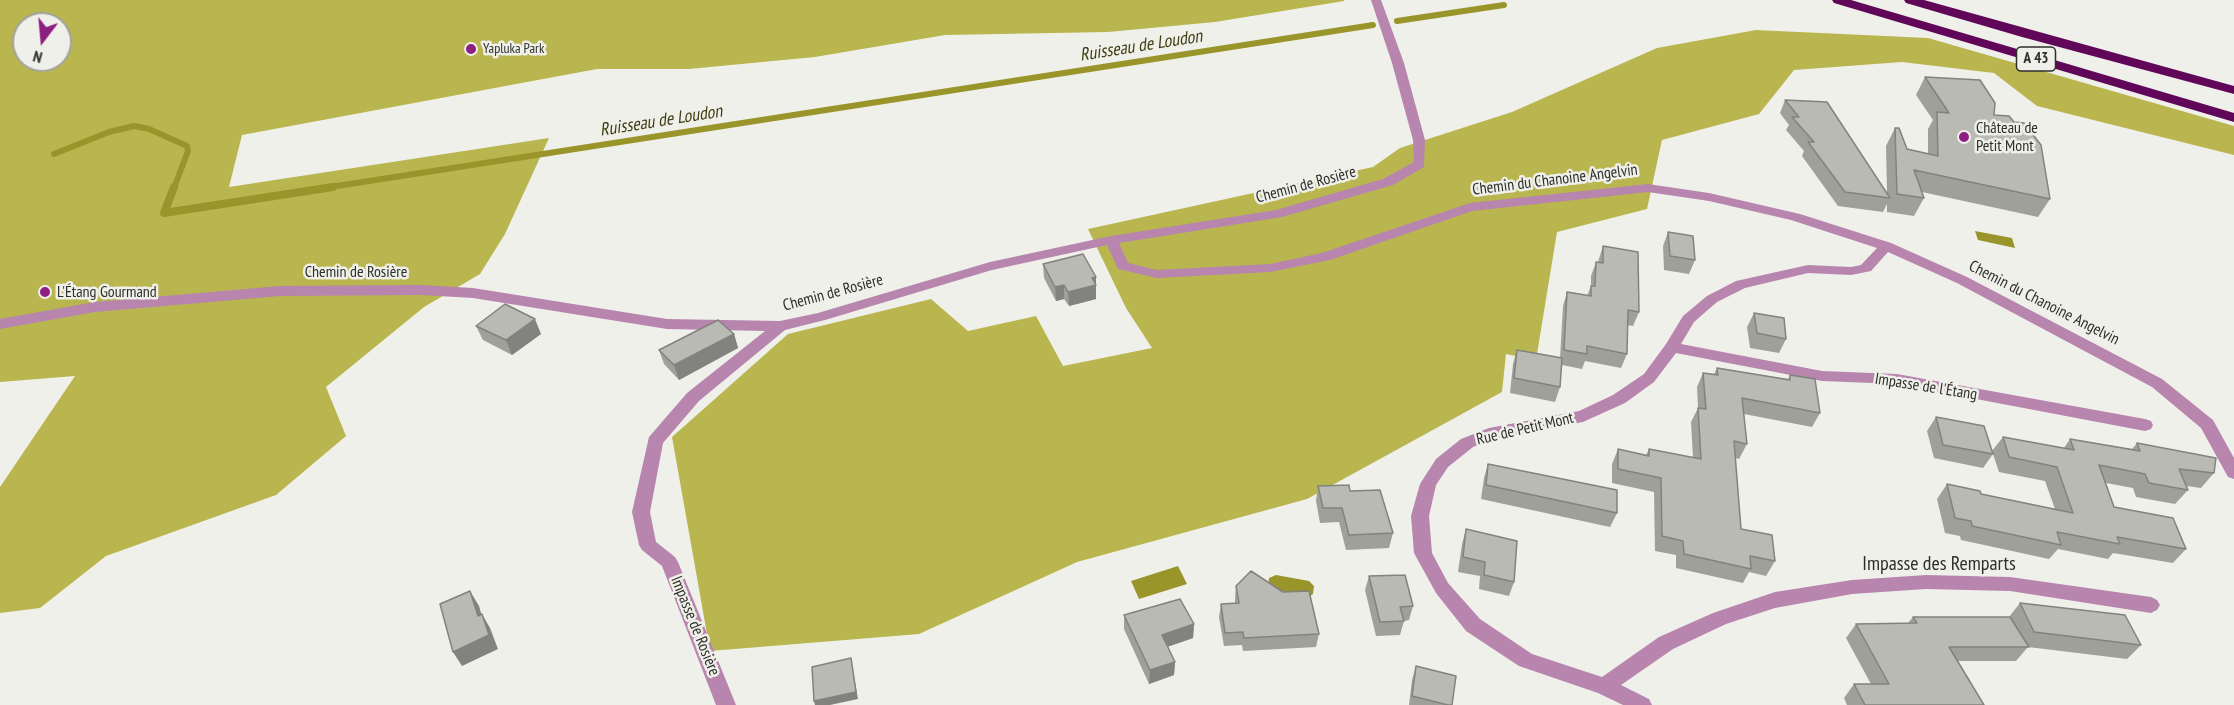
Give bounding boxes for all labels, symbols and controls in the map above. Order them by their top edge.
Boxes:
north arrow [12,12,72,72]
water label: Ruisseau de Loudon [1078,26,1204,66]
place label: Yapluka Park [483,41,544,57]
marker: Yapluka Park [464,42,478,56]
text: N [31,47,45,68]
road number: A 43 [2016,47,2056,71]
water label: Ruisseau de Loudon [598,101,724,141]
place label: Château de Petit Mont [1976,118,2038,156]
marker: Château de Petit Mont [1957,130,1971,144]
street label: Chemin du Chanoine Angelvin [1471,160,1639,200]
street label: Chemin de Rosière [1254,162,1358,208]
street label: Chemin du Chanoine Angelvin [1966,257,2122,349]
street label: Chemin de Rosière [305,262,407,282]
street label: Chemin de Rosière [781,270,885,316]
place label: L'Étang Gourmand [57,282,157,302]
marker: L'Étang Gourmand [38,285,52,299]
street label: Impasse de l'Étang [1873,369,1979,405]
street label: Rue de Petit Mont [1475,408,1575,450]
street label: Impasse des Remparts [1862,552,2016,576]
street label: Impasse de Rosière [666,573,724,679]

